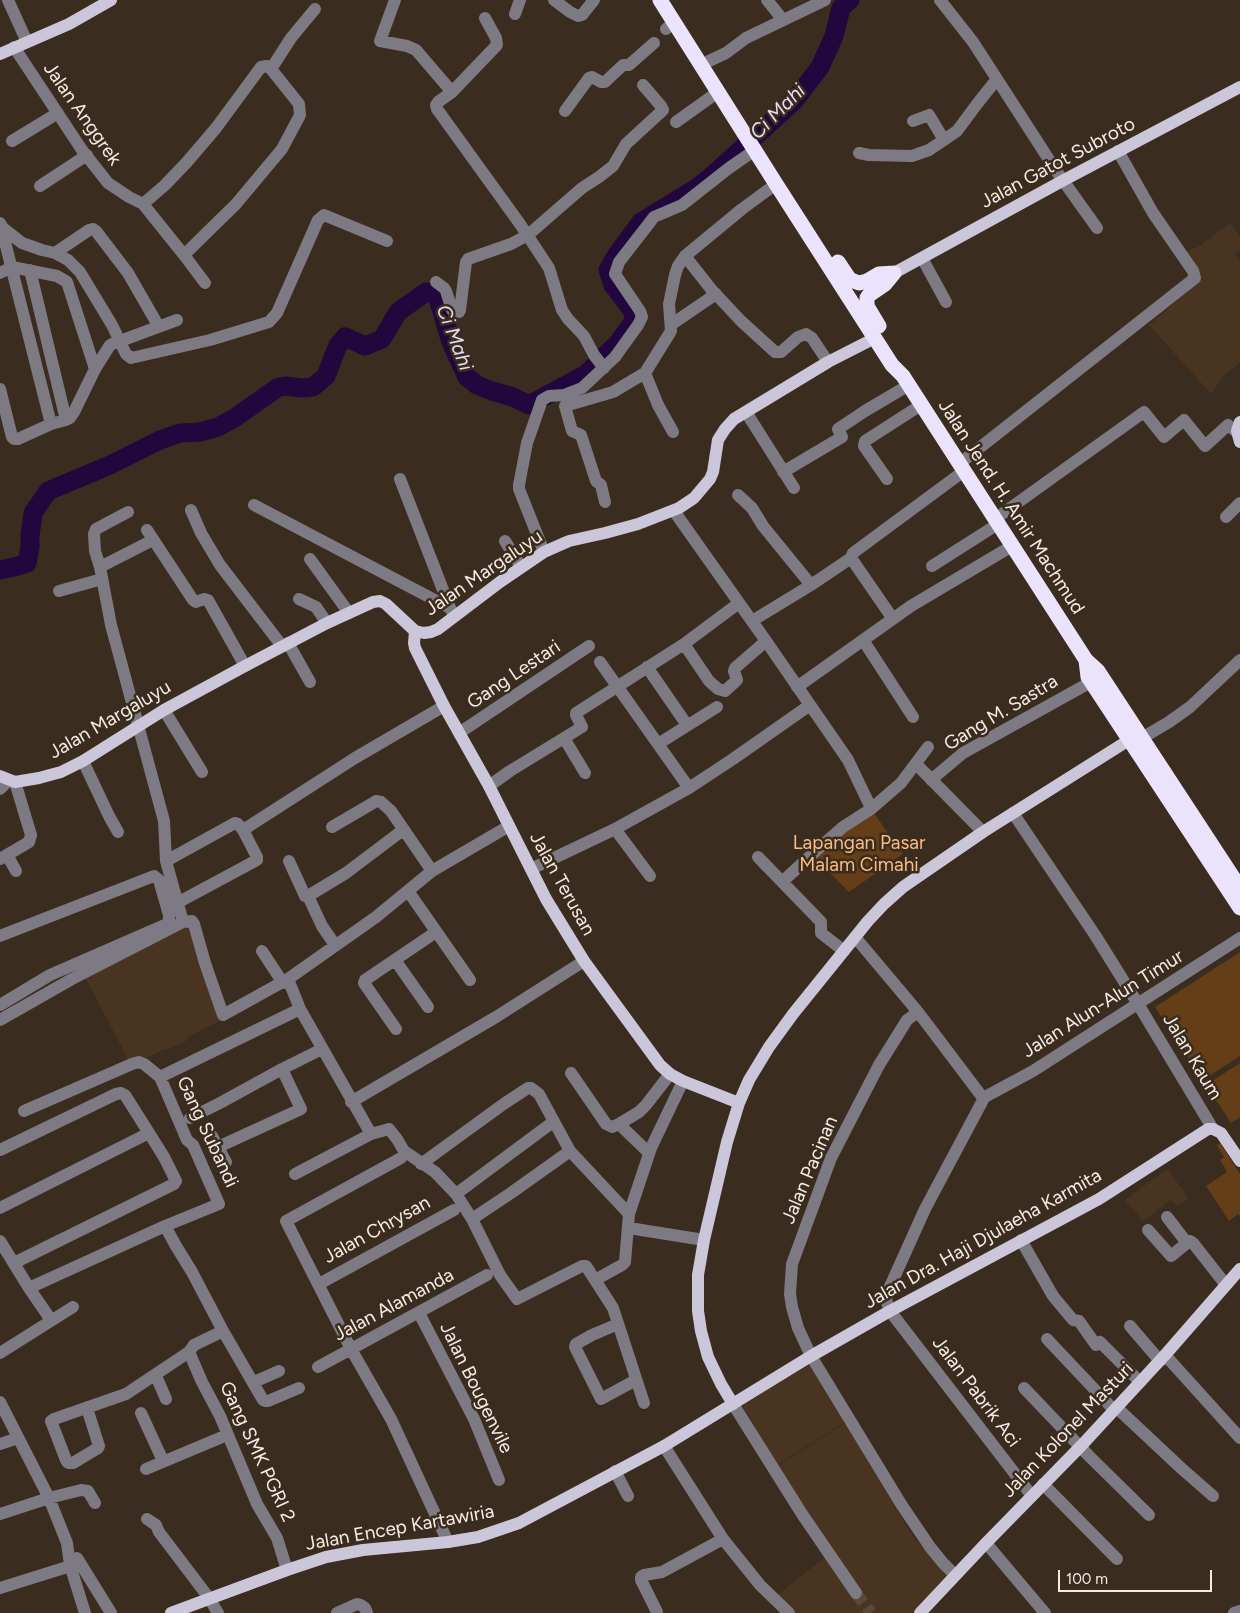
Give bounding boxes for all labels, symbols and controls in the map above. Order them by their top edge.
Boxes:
street label: Jalan Anggrek [38,58,126,170]
water label: Ci Mahi [745,79,811,145]
street label: Jalan Gatot Subroto [977,113,1139,213]
water label: Ci Mahi [431,302,477,374]
street label: Jalan Jend. H. Amir Machmud [933,395,1089,619]
street label: Jalan Margaluyu [421,525,547,621]
street label: Gang Lestari [463,636,565,714]
street label: Gang M. Sastra [940,670,1062,756]
street label: Jalan Margaluyu [45,676,175,764]
street label: Jalan Terusan [524,828,600,940]
park label: Lapangan Pasar Malam Cimahi [793,832,925,876]
street label: Jalan Alun-Alun Timur [1018,945,1188,1063]
street label: Jalan Kaum [1157,1010,1227,1104]
street label: Gang Subandi [171,1073,243,1191]
street label: Jalan Pacinan [777,1113,843,1227]
street label: Jalan Dra. Haji Djulaeha Karmita [860,1164,1106,1314]
street label: Jalan Chrysan [320,1191,434,1269]
street label: Jalan Alamanda [330,1264,458,1346]
street label: Jalan Bougenvile [434,1319,518,1457]
street label: Jalan Pabrik Aci [927,1332,1025,1452]
street label: Jalan Kolonel Masturi [997,1358,1139,1502]
street label: Gang SMK PGRI 2 [214,1378,300,1526]
street label: Jalan Encep Kartawiria [304,1500,496,1556]
scale bar [1060,1560,1214,1592]
text: 100 m [1066,1570,1108,1588]

